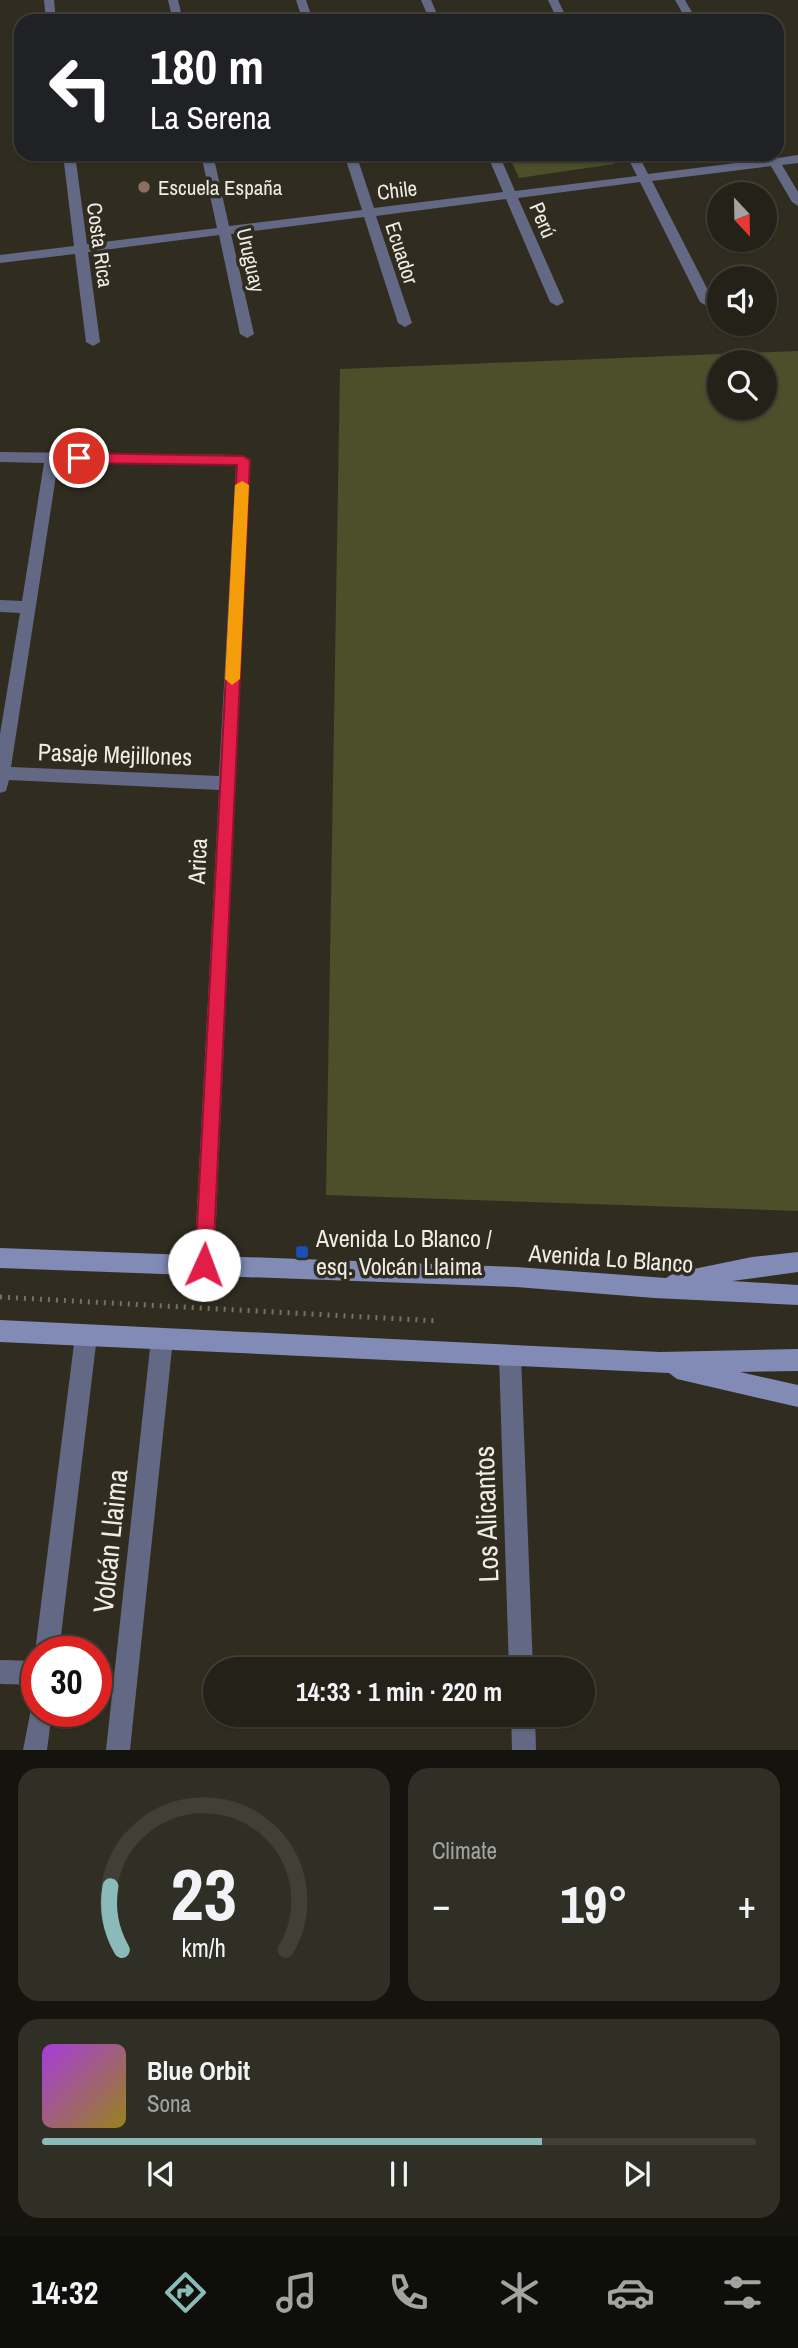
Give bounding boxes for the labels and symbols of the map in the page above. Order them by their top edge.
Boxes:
place label: Escuela España [158,173,283,202]
street label: Chile [375,173,419,207]
marker: Escuela España [136,179,152,195]
north arrow [707,182,777,252]
street label: Perú [523,198,563,242]
street label: Costa Rica [80,201,120,290]
street label: Ecuador [378,218,426,288]
street label: Uruguay [230,225,273,295]
pin [49,428,109,488]
street label: Pasaje Mejillones [37,735,193,773]
street label: Arica [180,837,214,886]
place label: Avenida Lo Blanco / esq. Volcán Llaima [315,1222,492,1282]
position arrow [167,1228,241,1302]
street label: Avenida Lo Blanco [527,1236,694,1280]
marker: Avenida Lo Blanco / esq. Volcán Llaima [294,1244,310,1260]
street label: Los Alicantos [465,1445,507,1583]
street label: Volcán Llaima [84,1467,136,1615]
speed limit sign: 30 [21,1636,112,1727]

